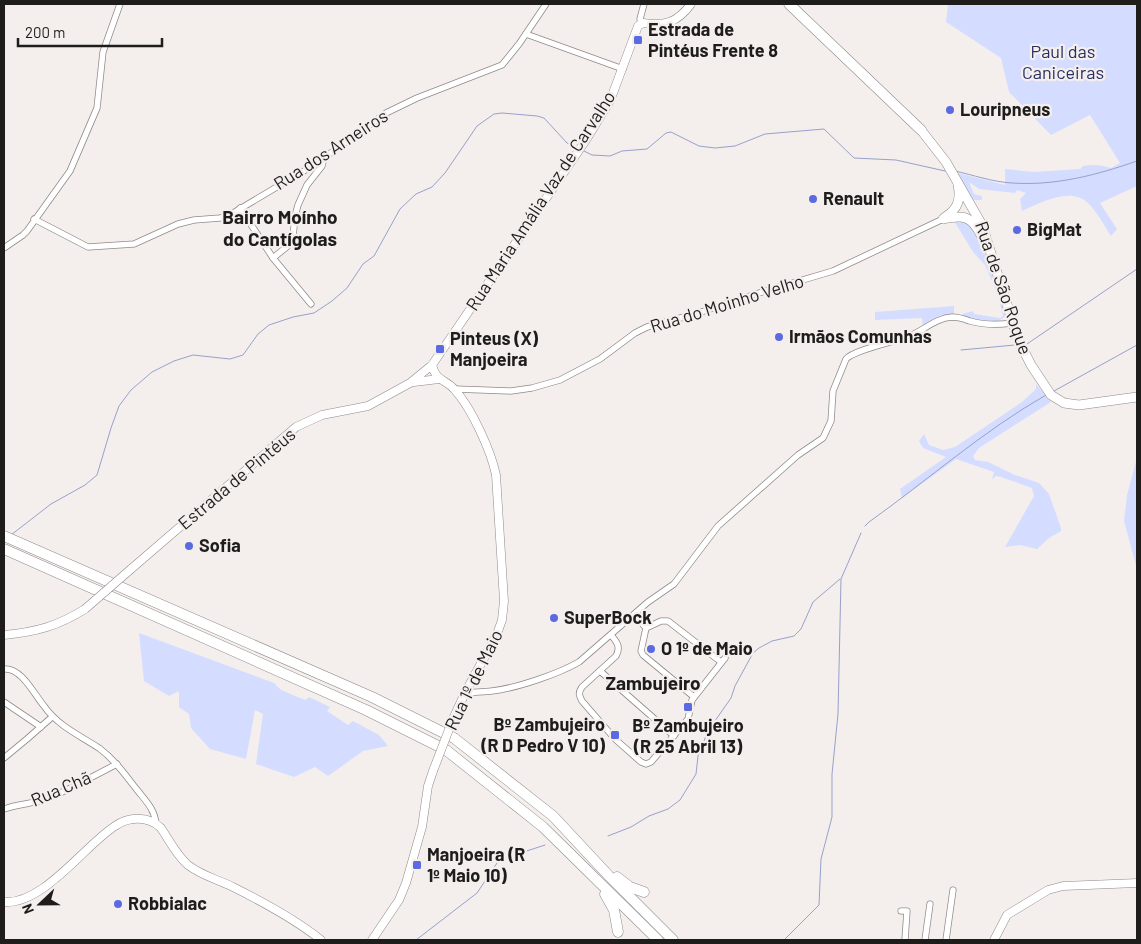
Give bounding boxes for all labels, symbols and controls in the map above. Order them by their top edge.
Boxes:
scale bar [18,15,161,47]
place label: Estrada de Pintéus Frente 8 [648,18,778,61]
text: 200 m [25,23,65,41]
marker: Estrada de Pintéus Frente 8 [632,34,644,46]
park label: Paul das Caniceiras [1022,40,1104,83]
street label: Rua Maria Amália Vaz de Carvalho [461,86,620,315]
place label: Louripneus [960,98,1050,120]
street label: Rua dos Arneiros [269,104,392,194]
marker: Louripneus [944,104,956,116]
place label: Renault [823,187,884,209]
marker: Renault [807,193,819,205]
district label: Bairro Moínho do Cantígolas [222,205,338,250]
street label: Rua de São Roque [971,218,1037,357]
place label: BigMat [1027,218,1082,240]
marker: BigMat [1011,224,1023,236]
street label: Rua do Moinho Velho [647,269,806,337]
place label: Irmãos Comunhas [789,325,932,347]
place label: Pinteus (X) Manjoeira [450,327,539,370]
marker: Irmãos Comunhas [773,331,785,343]
marker: Pinteus (X) Manjoeira [434,343,446,355]
street label: Estrada de Pintéus [173,423,300,534]
place label: Sofia [199,534,241,556]
marker: Sofia [183,540,195,552]
place label: SuperBock [564,606,652,628]
marker: SuperBock [548,612,560,624]
street label: Rua 1º de Maio [439,626,507,733]
place label: O 1º de Maio [661,637,753,659]
marker: O 1º de Maio [645,643,657,655]
district label: Zambujeiro [605,671,701,694]
marker: Bº Zambujeiro (R 25 Abril 13) [682,701,694,713]
place label: Bº Zambujeiro (R D Pedro V 10) [480,713,606,756]
place label: Bº Zambujeiro (R 25 Abril 13) [632,714,744,757]
marker: Bº Zambujeiro (R D Pedro V 10) [609,729,621,741]
street label: Rua Chã [27,766,94,811]
place label: Manjoeira (R 1º Maio 10) [427,843,525,886]
marker: Manjoeira (R 1º Maio 10) [411,859,423,871]
north arrow [15,879,65,929]
place label: Robbialac [128,892,207,914]
marker: Robbialac [112,898,124,910]
text: N [18,902,37,917]

